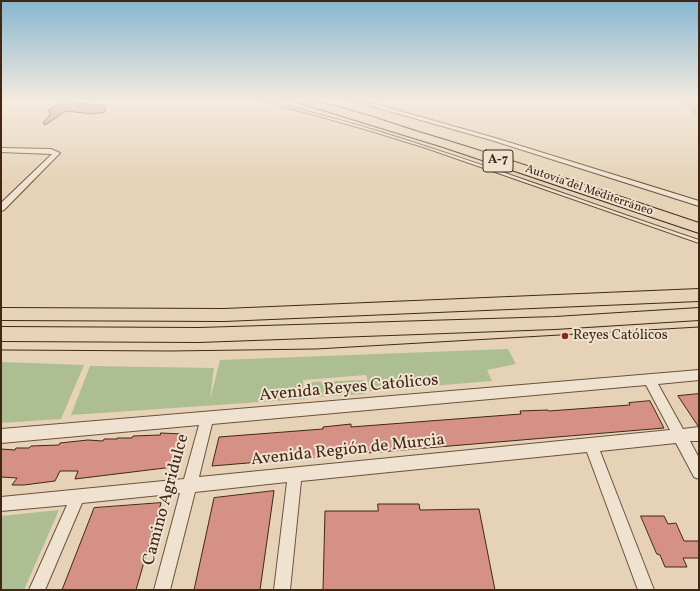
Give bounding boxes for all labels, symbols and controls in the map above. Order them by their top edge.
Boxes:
road number: A-7 [483,150,513,172]
street label: Autovía del Mediterráneo [523,162,655,220]
place label: Reyes Católicos [573,328,668,344]
marker: Reyes Católicos [560,331,570,341]
street label: Avenida Reyes Católicos [259,371,439,407]
street label: Avenida Región de Murcia [250,431,446,471]
street label: Camino Agridulce [140,432,194,568]

